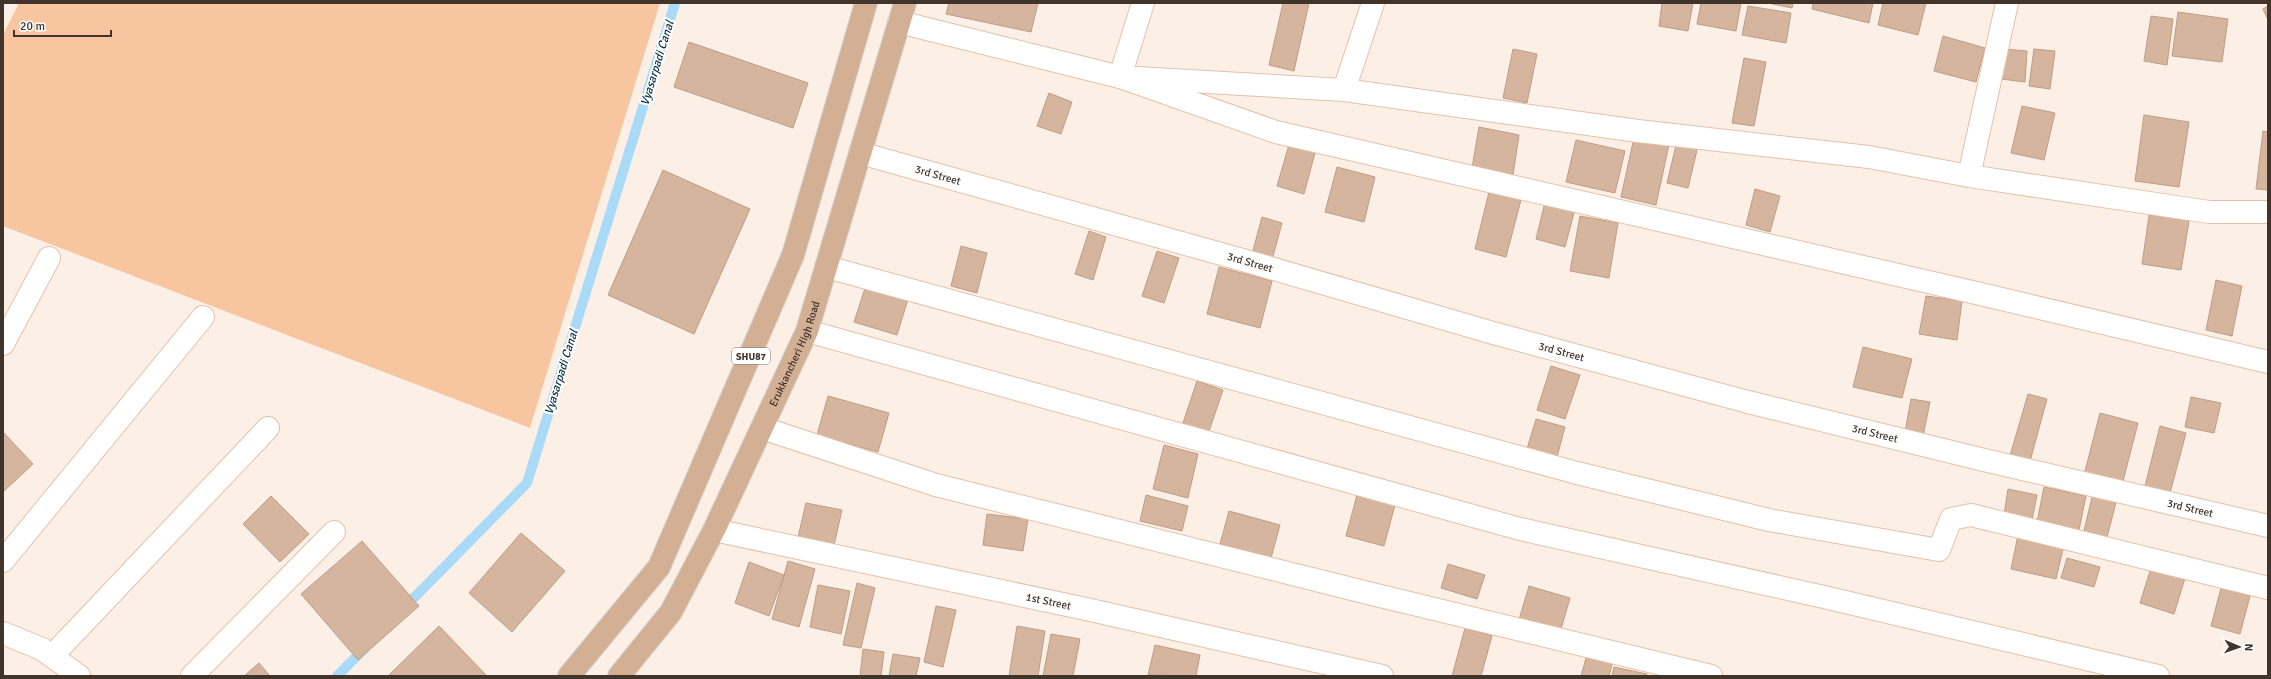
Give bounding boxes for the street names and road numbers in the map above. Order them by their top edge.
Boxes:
street label: 3rd Street [914,163,962,188]
street label: 3rd Street [1226,250,1274,275]
street label: Erukkancheri High Road [767,299,823,409]
street label: 3rd Street [1537,340,1586,364]
road number: SHU87 [732,348,770,364]
street label: 3rd Street [1851,422,1899,446]
street label: 3rd Street [2166,497,2215,520]
street label: 1st Street [1025,590,1072,613]

